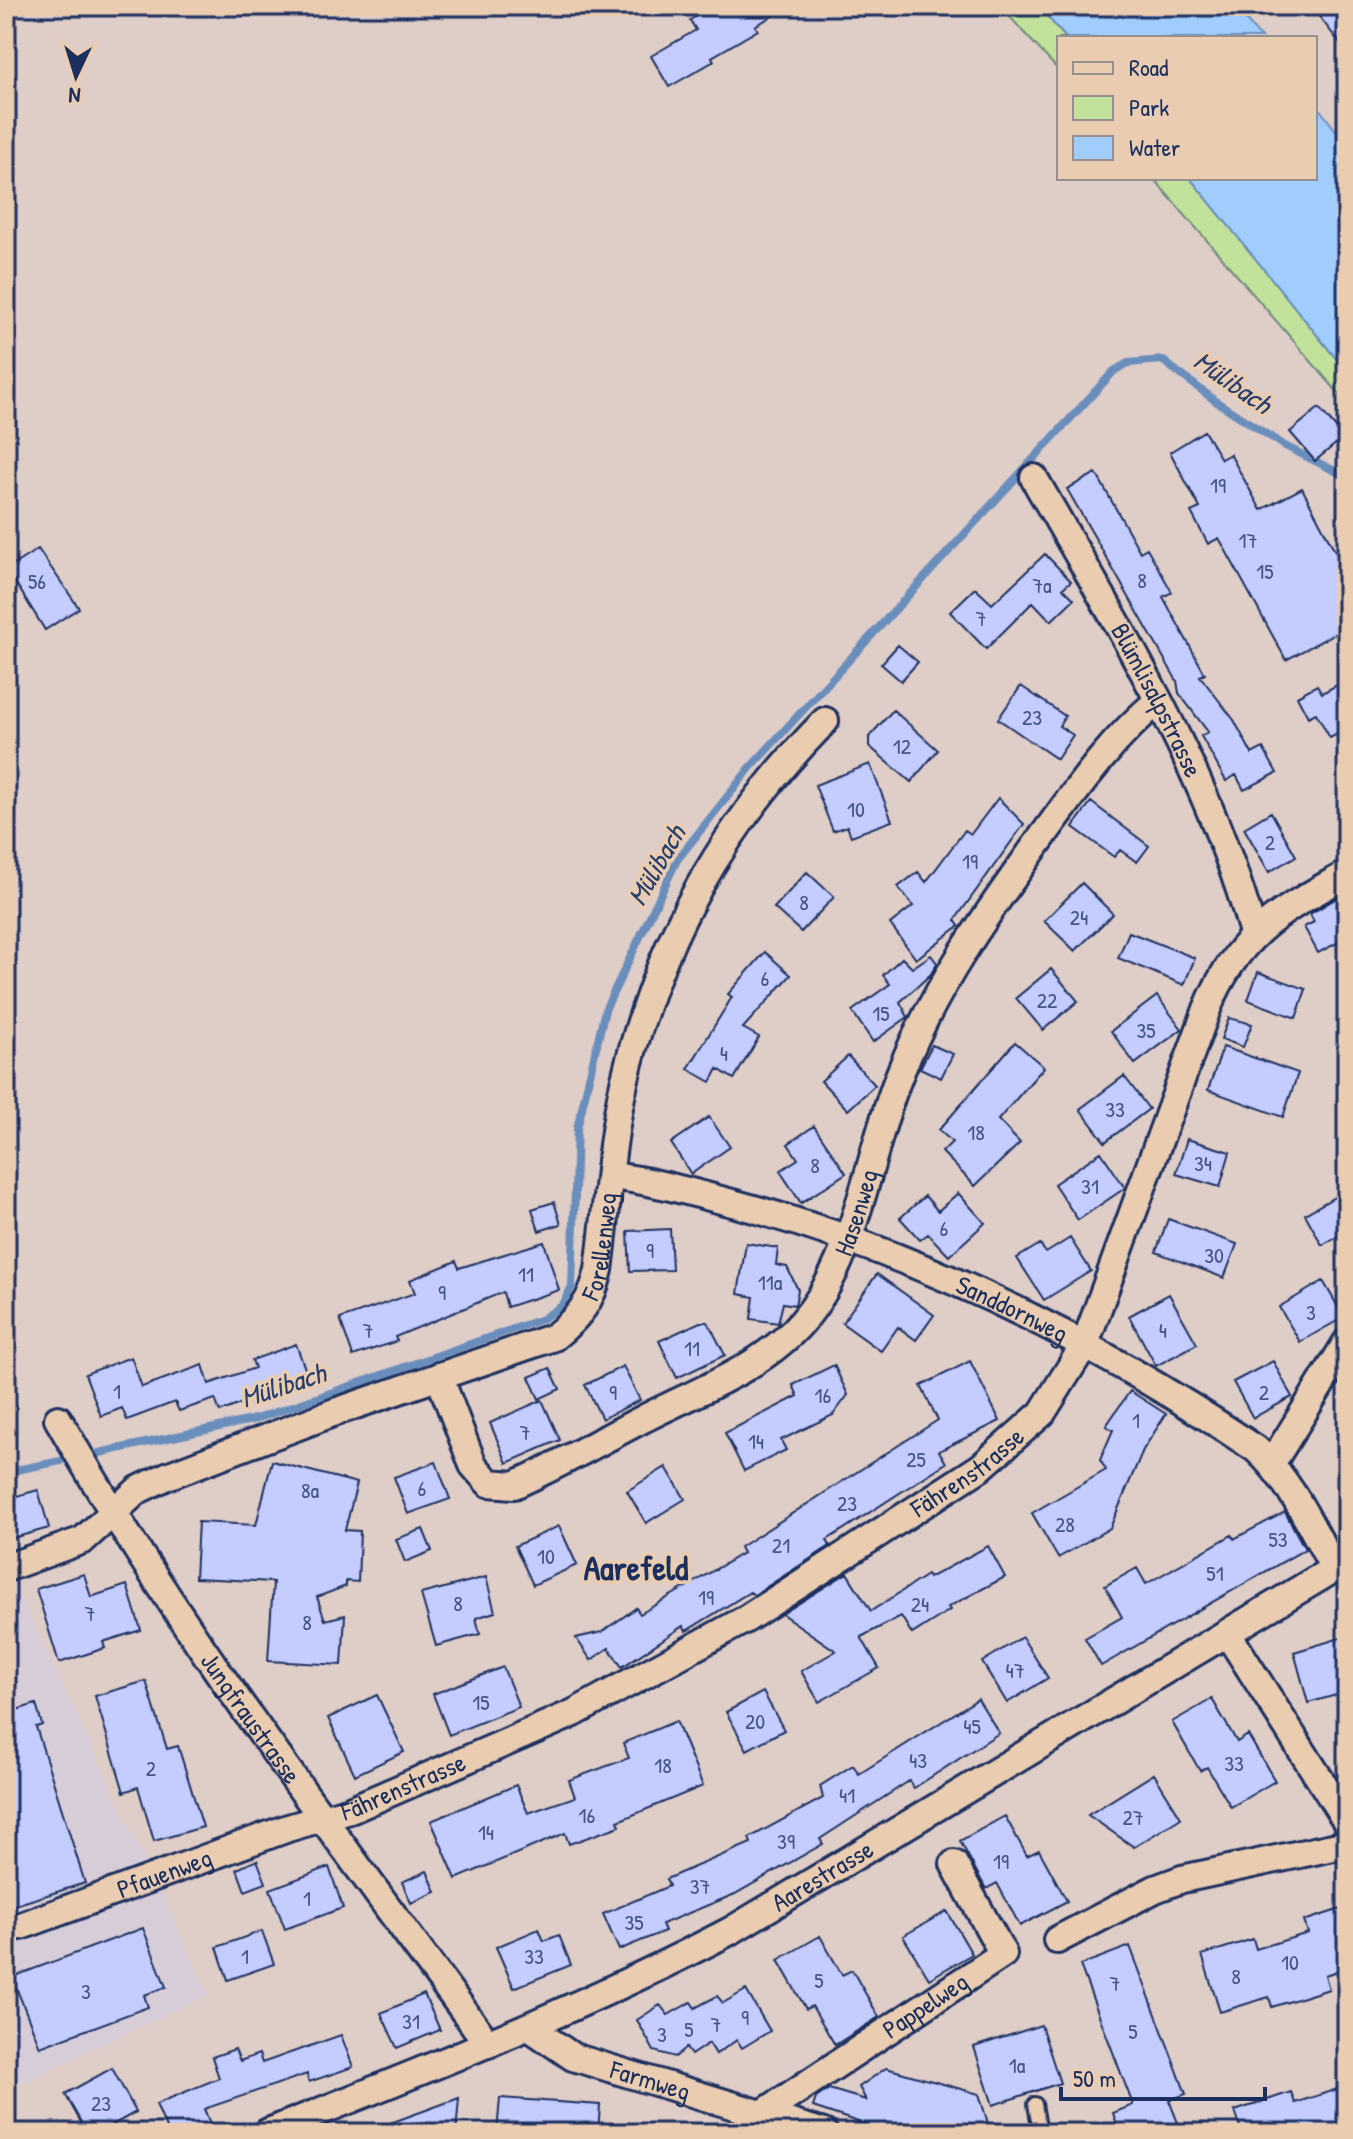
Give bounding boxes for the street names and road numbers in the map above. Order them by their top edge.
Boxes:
street label: Blümlisalpstrasse [1103,616,1211,783]
street label: Hasenweg [825,1165,886,1261]
street label: Forellenweg [572,1191,624,1307]
street label: Sanddornweg [951,1267,1074,1350]
street label: Fährenstrasse [903,1419,1031,1525]
street label: Jungfraustrasse [193,1645,310,1790]
street label: Fährenstrasse [336,1744,471,1829]
street label: Aarestrasse [765,1831,880,1919]
street label: Pfauenweg [112,1839,217,1906]
street label: Pappelweg [875,1964,975,2046]
street label: Farmweg [605,2051,695,2109]

